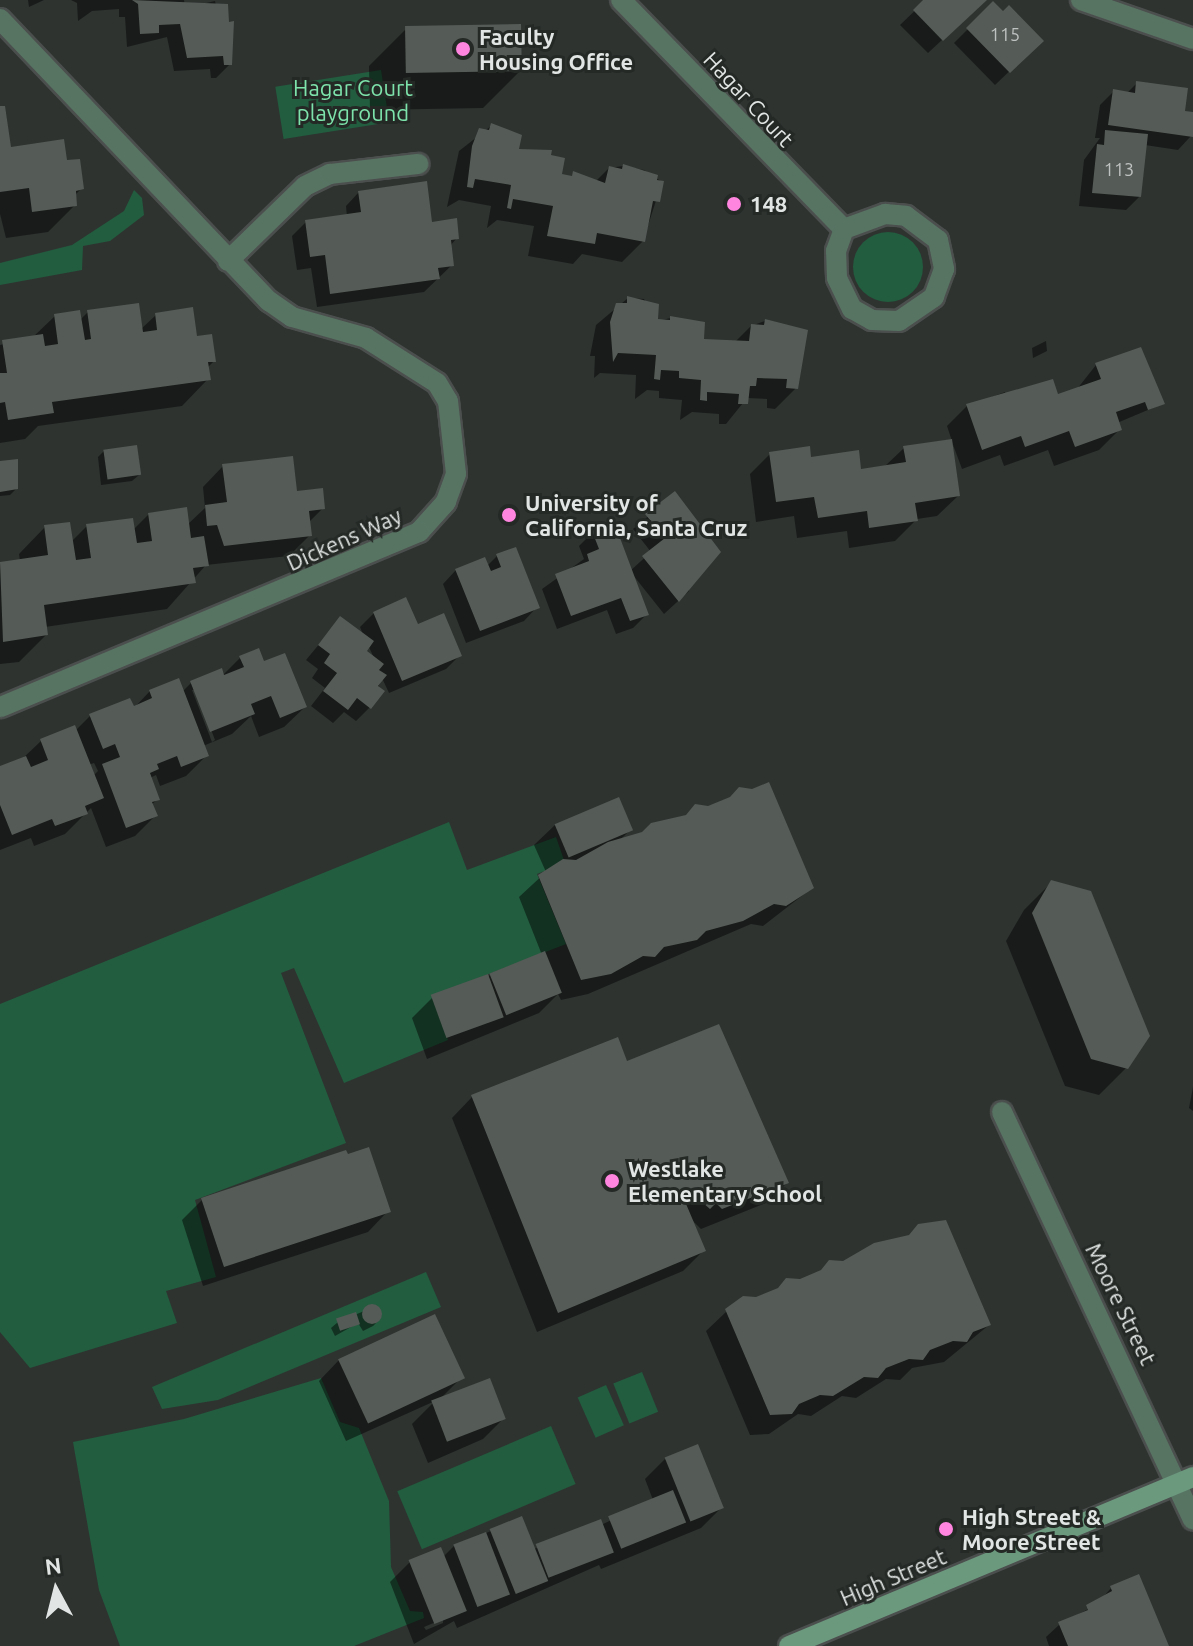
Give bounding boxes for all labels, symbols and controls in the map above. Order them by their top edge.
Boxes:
place label: Faculty Housing Office [479,23,633,74]
house number: 115 [990,23,1020,45]
marker: Faculty Housing Office [454,40,472,58]
street label: Hagar Court [698,46,800,152]
park label: Hagar Court playground [293,74,413,126]
house number: 113 [1104,158,1134,180]
place label: 148 [750,191,787,217]
marker: 148 [725,195,743,213]
place label: University of California, Santa Cruz [525,489,747,540]
street label: Dickens Way [282,502,406,576]
marker: University of California, Santa Cruz [500,506,518,524]
place label: Westlake Elementary School [628,1155,822,1206]
marker: Westlake Elementary School [603,1172,621,1190]
street label: Moore Street [1080,1239,1162,1369]
place label: High Street & Moore Street [962,1503,1101,1554]
marker: High Street & Moore Street [937,1520,955,1538]
street label: High Street [836,1543,950,1611]
north arrow [16,1550,96,1630]
text: N [43,1552,63,1579]

